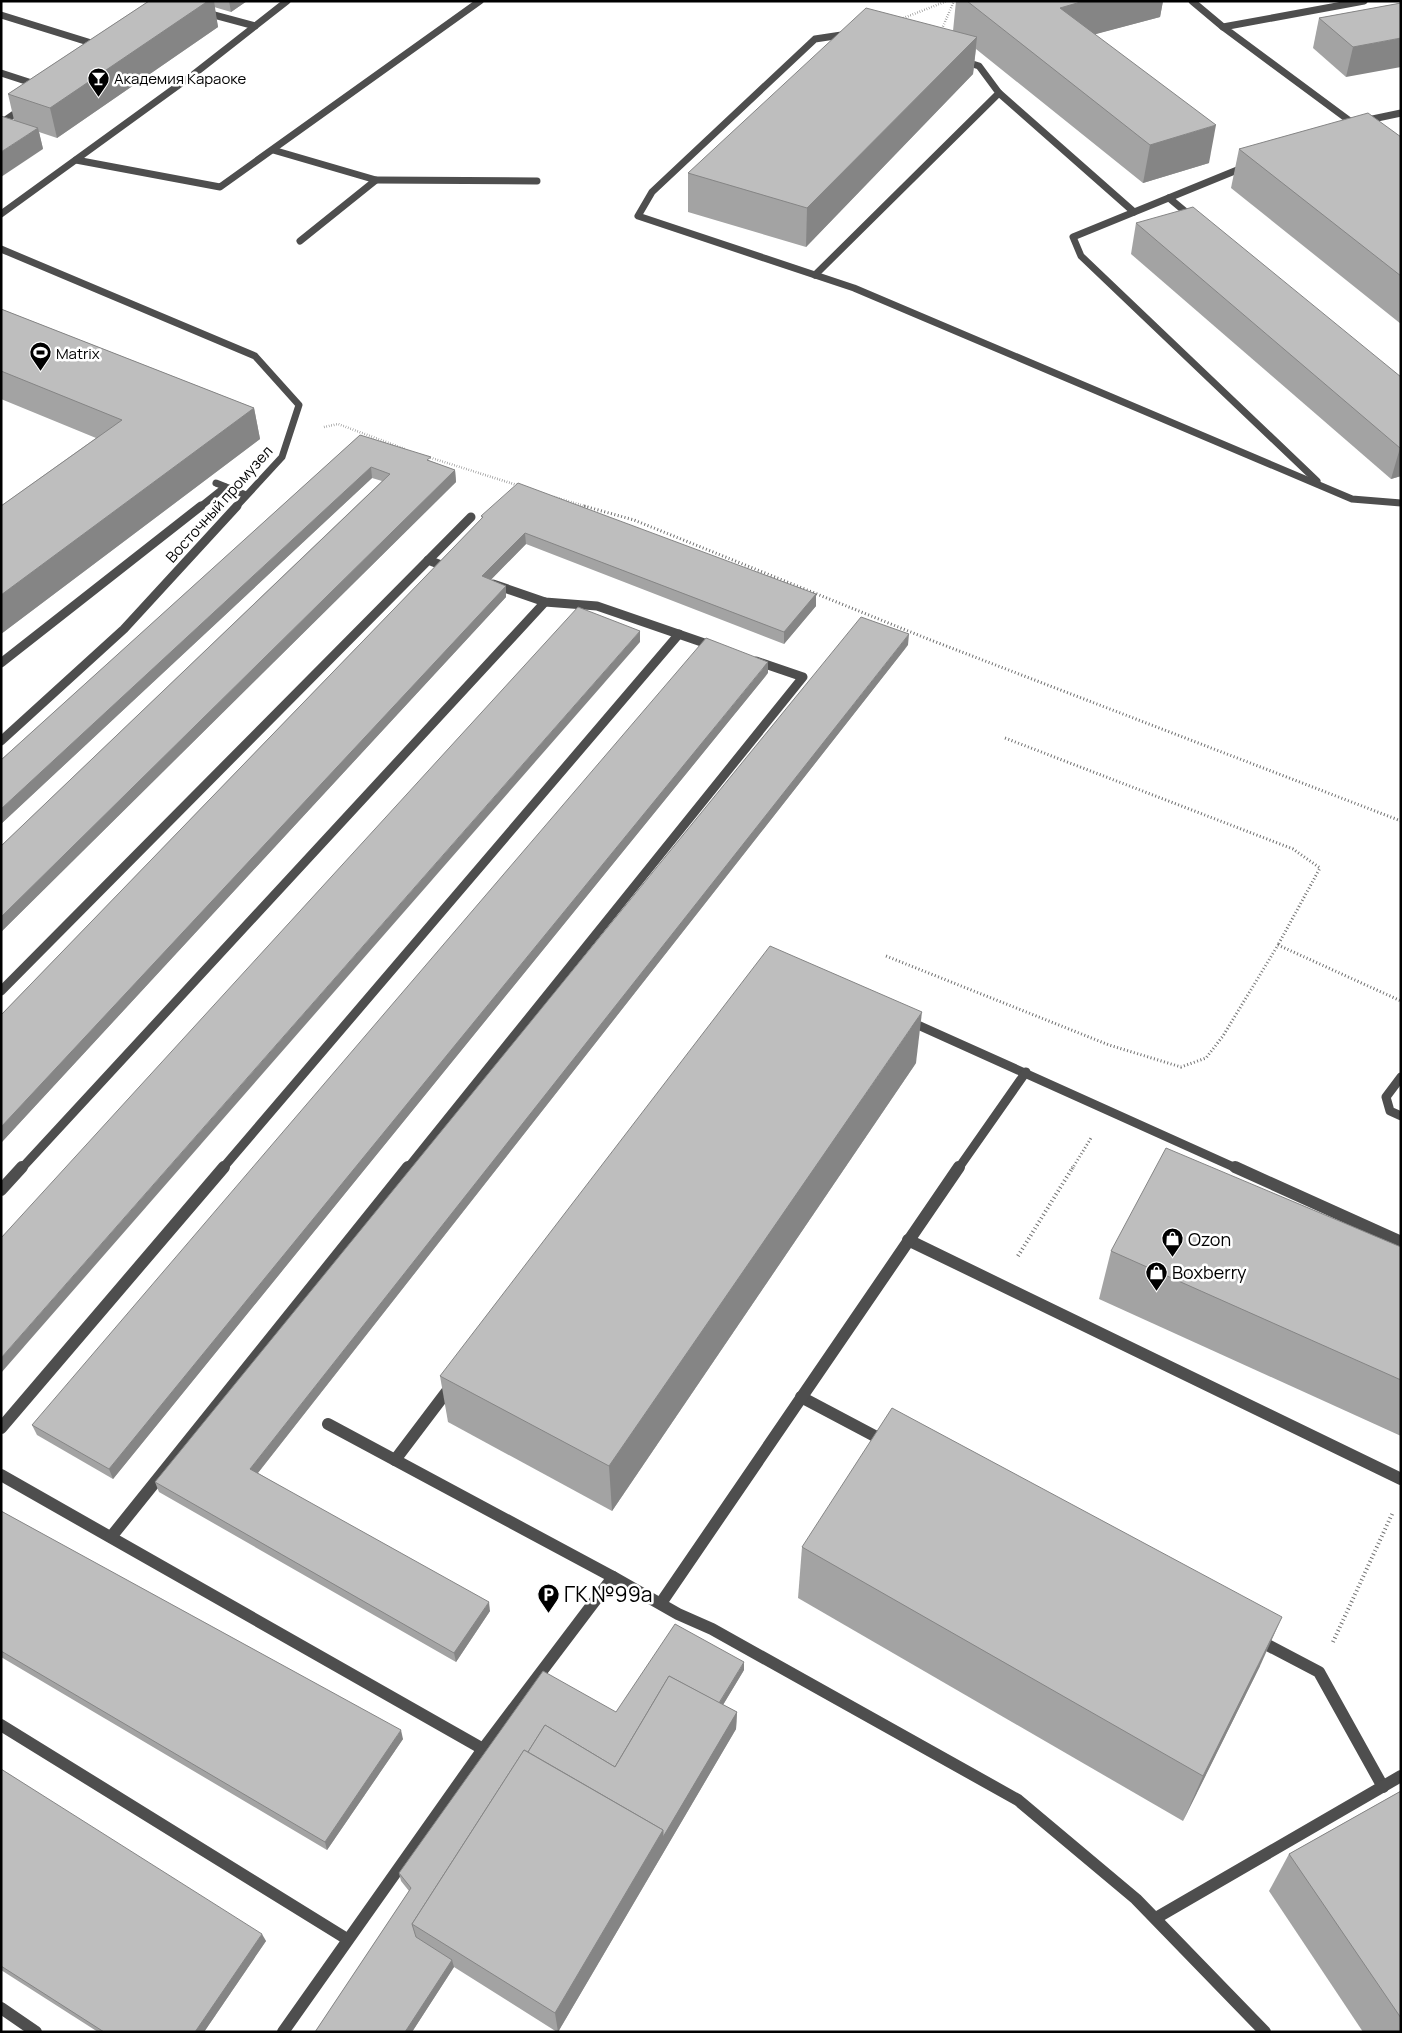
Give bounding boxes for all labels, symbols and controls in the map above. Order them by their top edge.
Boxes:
bar icon: Академия Караоке [86,66,110,97]
place label: Академия Караоке [114,68,246,89]
sports icon: Matrix [28,341,52,372]
place label: Matrix [56,343,100,364]
street label: Восточный промузел [161,441,277,567]
shop icon: Ozon [1160,1227,1184,1258]
place label: Ozon [1188,1227,1231,1251]
shop icon: Boxberry [1144,1260,1168,1291]
place label: Boxberry [1172,1260,1247,1284]
place label: ГК №99а [564,1580,652,1608]
parking icon: ГК №99а [536,1582,560,1613]

